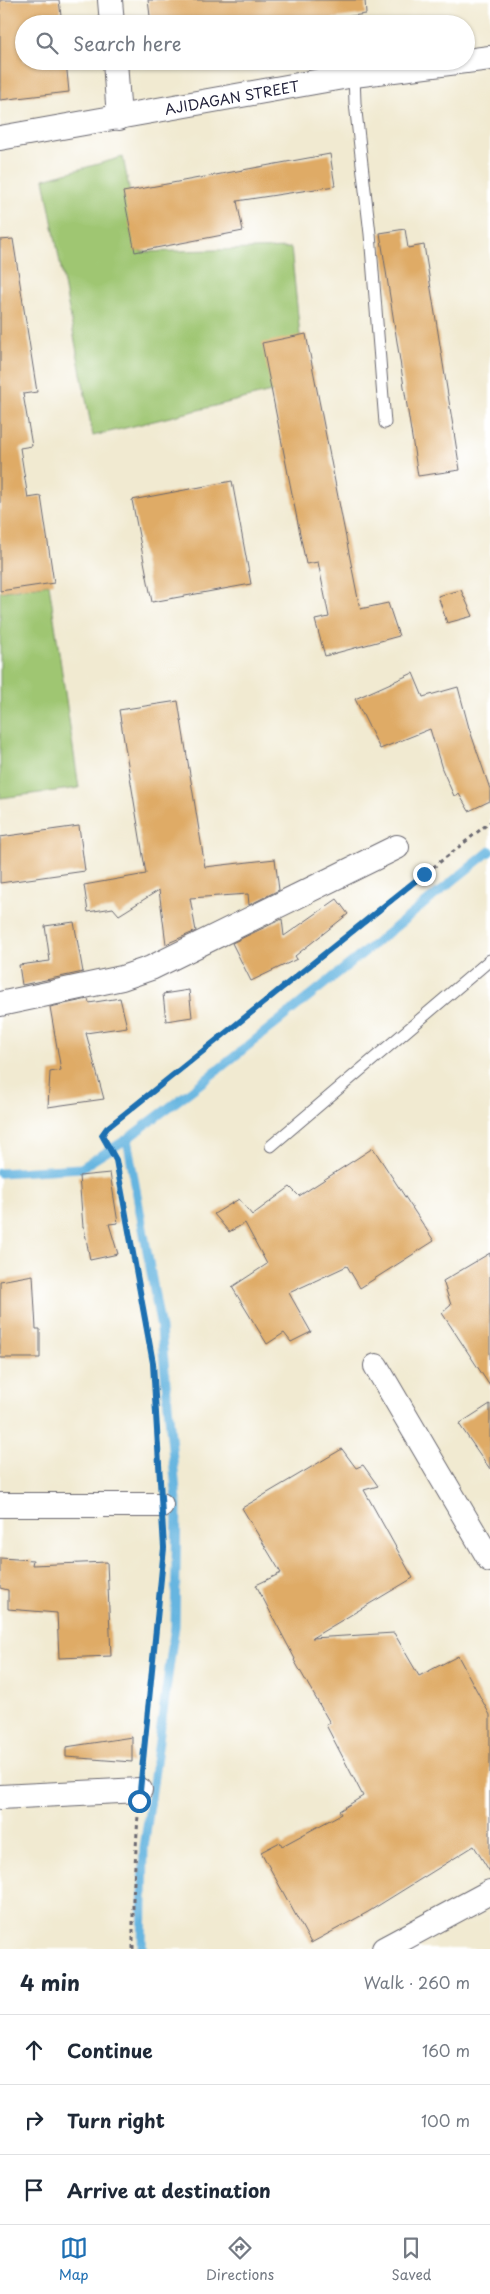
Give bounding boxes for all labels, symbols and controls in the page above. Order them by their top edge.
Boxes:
search box [15,15,475,70]
icon: search [33,29,61,57]
text: Search here [73,29,182,57]
street label: AJIDAGAN STREET [163,75,301,120]
route end [413,863,436,886]
route start [128,1790,151,1813]
text: 4 min [20,1966,80,1998]
text: Walk · 260 m [364,1970,470,1994]
icon: ahead [20,2036,48,2064]
text: Continue [67,2036,153,2064]
text: 160 m [422,2038,470,2062]
icon: right [20,2106,48,2134]
text: Turn right [67,2106,165,2134]
text: 100 m [421,2108,470,2132]
icon: arrive [20,2176,48,2204]
text: Arrive at destination [67,2176,271,2204]
tab: Map [59,2234,89,2285]
tab: Directions [206,2234,274,2285]
tab: Saved [392,2234,431,2285]

